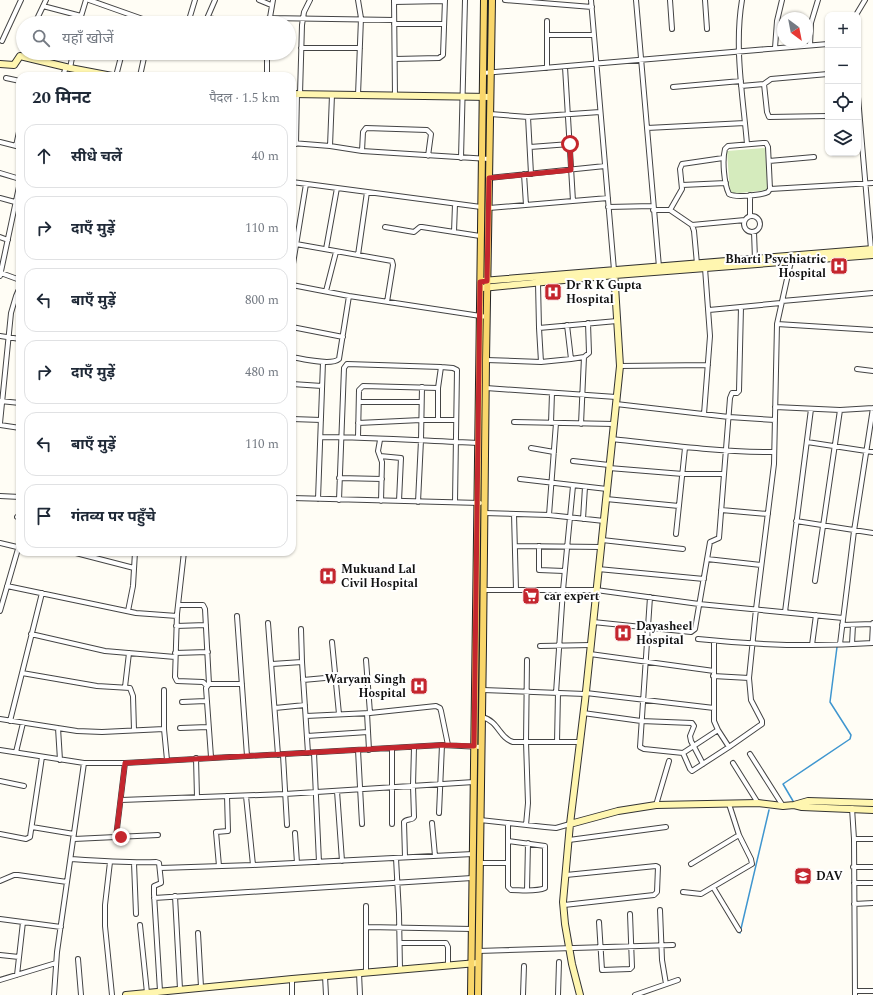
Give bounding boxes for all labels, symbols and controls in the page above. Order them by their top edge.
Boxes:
north arrow [777,12,813,48]
map controls [825,12,861,156]
button: + [825,12,861,48]
search box [16,16,296,60]
icon: search [30,27,52,49]
text: यहाँ खोजें [62,27,114,50]
button: − [825,48,861,84]
button: locate [825,84,861,120]
text: 20 मिनट [32,85,91,111]
text: पैदल · 1.5 km [209,88,280,108]
button: layers [825,120,861,156]
route start [561,135,579,153]
icon: ahead [33,145,55,167]
text: सीधे चलें [71,145,122,168]
text: 40 m [252,146,279,166]
icon: right [33,217,55,239]
text: दाएँ मुड़ें [71,217,115,240]
text: 110 m [245,218,279,238]
place label: Bharti Psychiatric Hospital [725,250,826,283]
hospital icon: Bharti Psychiatric Hospital [829,256,849,276]
place label: Dr R K Gupta Hospital [566,276,643,309]
hospital icon: Dr R K Gupta Hospital [543,282,563,302]
icon: left [33,289,55,311]
text: बाएँ मुड़ें [71,289,116,312]
text: 800 m [245,290,279,310]
icon: right [33,361,55,383]
text: दाएँ मुड़ें [71,361,115,384]
text: 480 m [245,362,279,382]
icon: left [33,433,55,455]
text: बाएँ मुड़ें [71,433,116,456]
text: 110 m [245,434,279,454]
icon: arrive [33,505,55,527]
text: गंतव्य पर पहुँचे [71,505,156,528]
place label: Mukuand Lal Civil Hospital [341,560,418,593]
hospital icon: Mukuand Lal Civil Hospital [318,566,338,586]
supermarket icon: car expert [521,586,541,606]
place label: car expert [544,587,600,606]
place label: Dayasheel Hospital [636,617,692,650]
hospital icon: Dayasheel Hospital [613,623,633,643]
place label: Waryam Singh Hospital [325,670,407,703]
hospital icon: Waryam Singh Hospital [409,676,429,696]
route end [112,828,130,846]
school or university icon: DAV [793,866,813,886]
place label: DAV [816,867,843,886]

